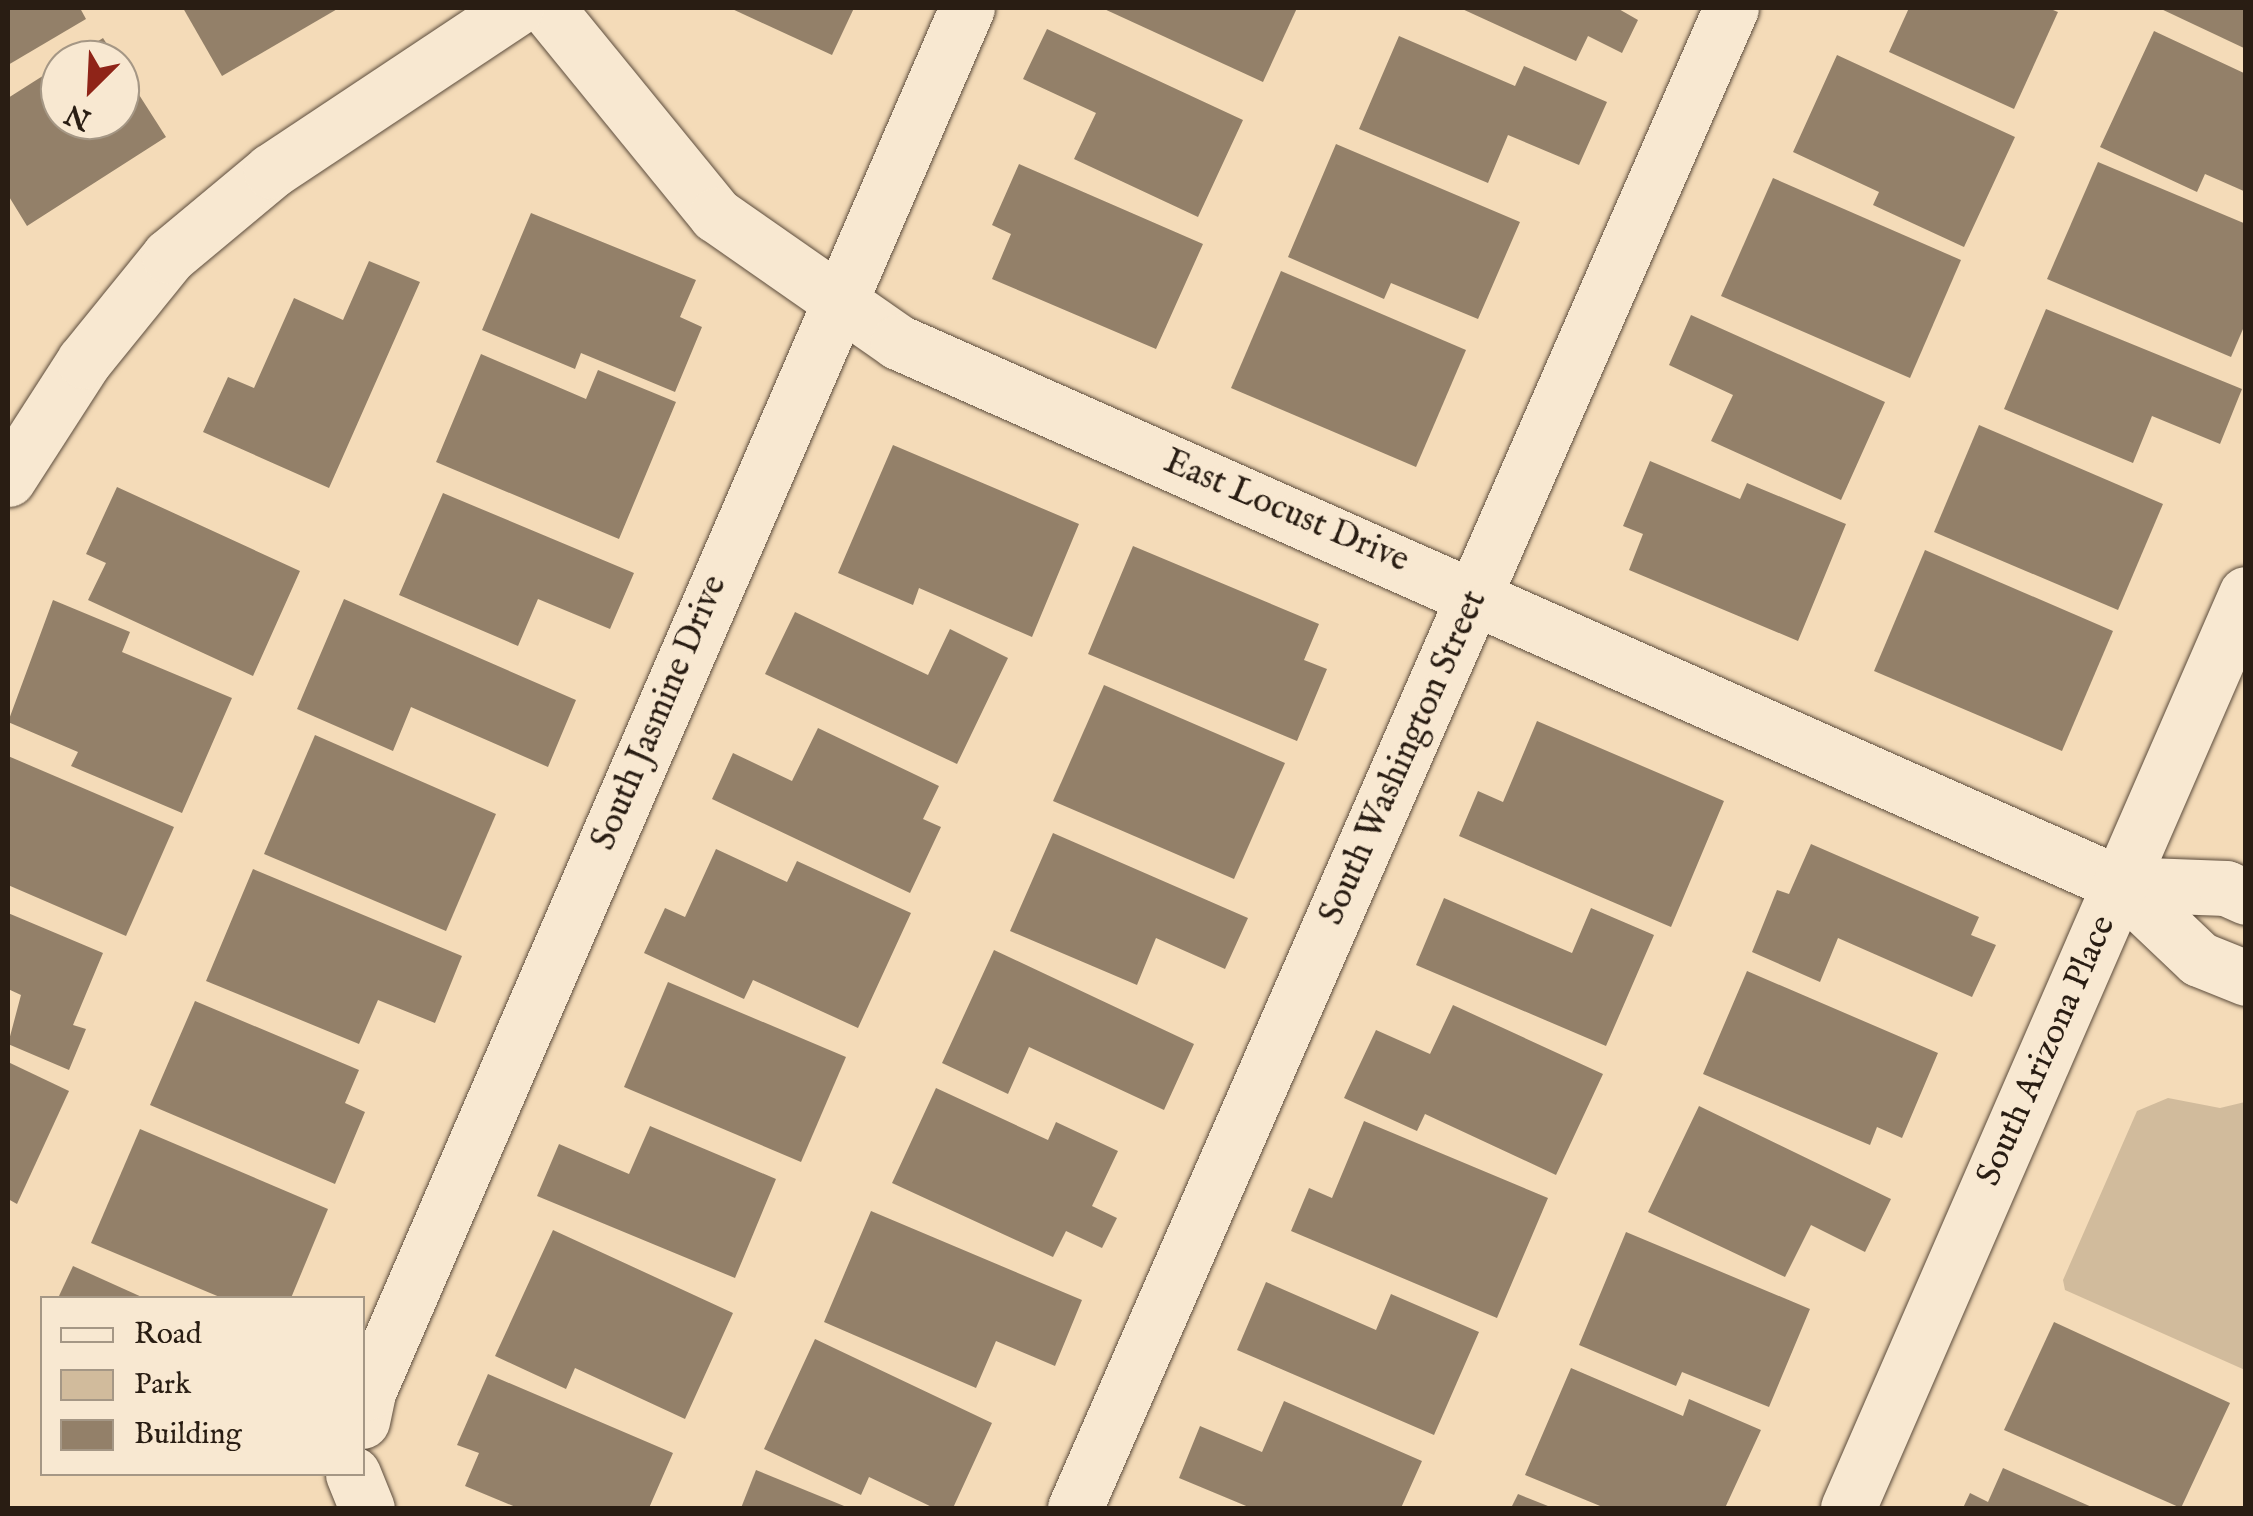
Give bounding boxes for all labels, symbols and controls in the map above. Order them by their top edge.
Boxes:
north arrow [40,40,140,140]
text: N [60,95,97,137]
street label: East Locust Drive [1157,441,1415,583]
street label: South Jasmine Drive [583,569,737,857]
street label: South Washington Street [1311,584,1497,932]
street label: South Arizona Place [1969,909,2125,1193]
legend [40,1296,365,1476]
text: Road [134,1316,202,1354]
text: Park [134,1366,191,1404]
text: Building [134,1416,242,1454]

